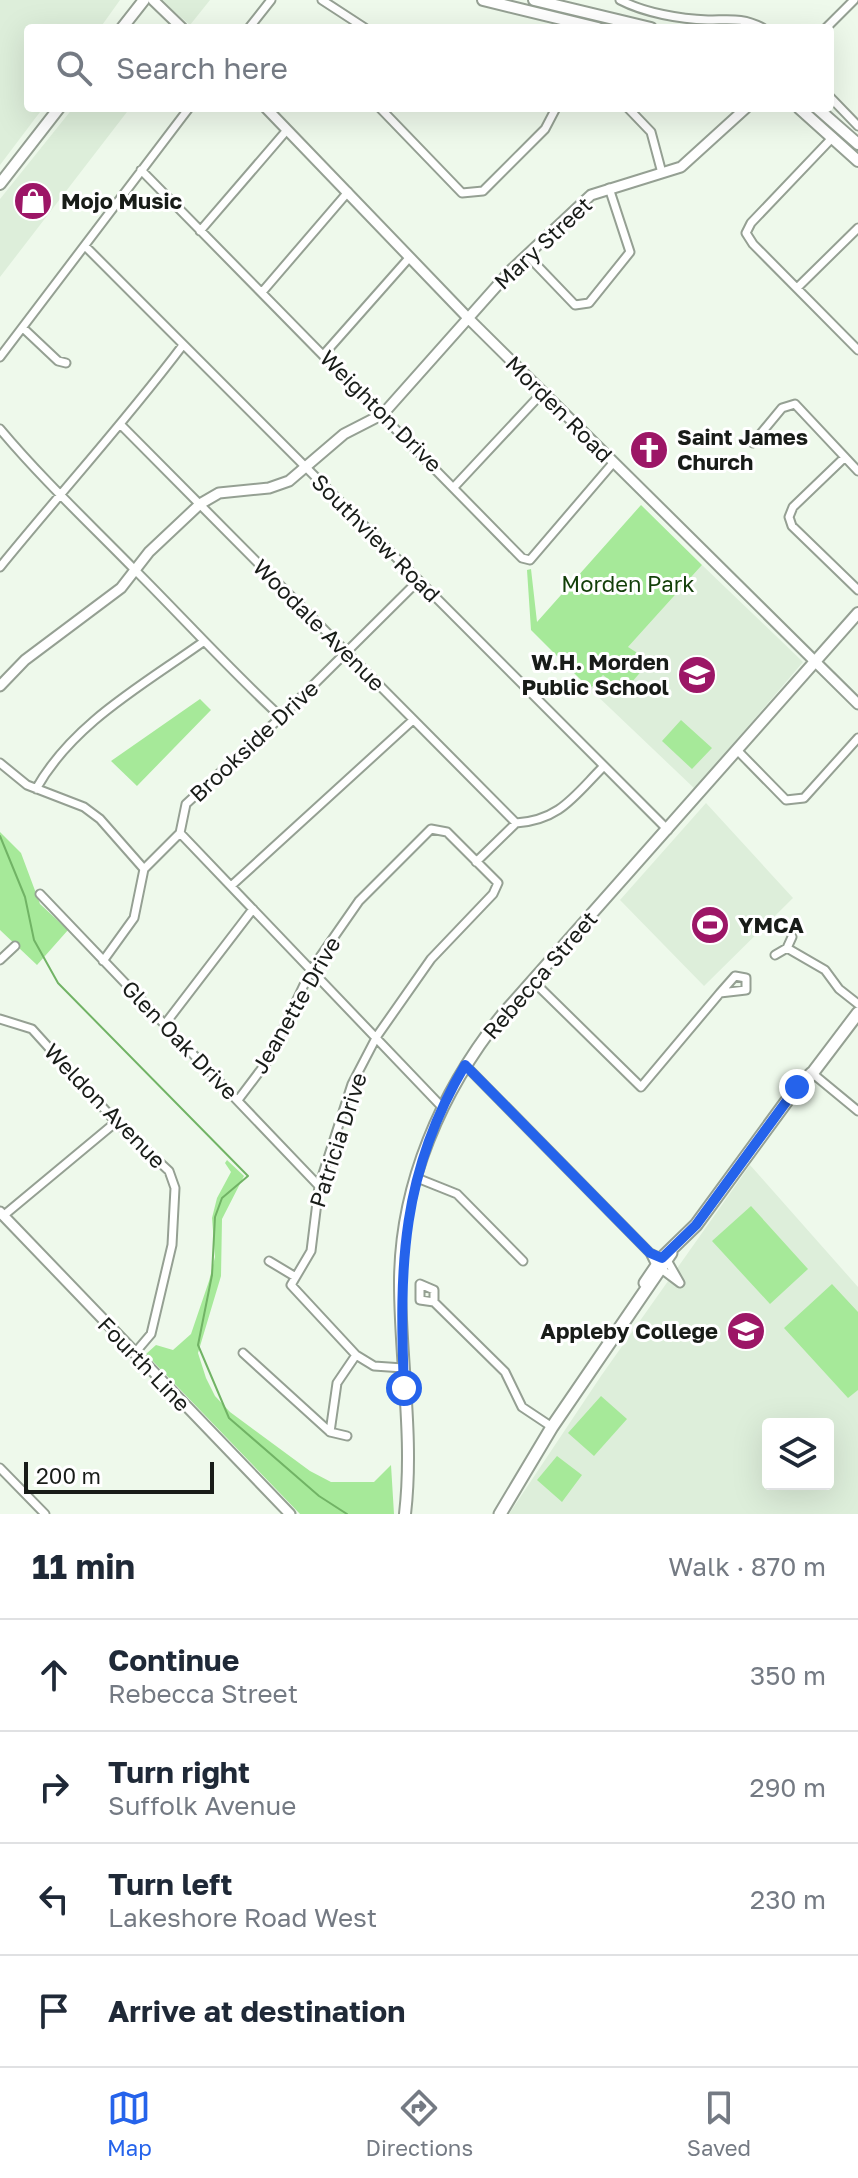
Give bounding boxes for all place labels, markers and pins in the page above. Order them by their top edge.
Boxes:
shop icon: Mojo Music [12,180,54,222]
place label: Mojo Music [61,187,183,214]
place label: Saint James Church [677,423,808,475]
church icon: Saint James Church [628,429,670,471]
place label: W.H. Morden Public School [522,648,669,700]
school or university icon: W.H. Morden Public School [676,654,718,696]
sports icon: YMCA [689,904,731,946]
place label: YMCA [738,911,804,938]
school or university icon: Appleby College [725,1310,767,1352]
place label: Appleby College [540,1317,718,1344]

